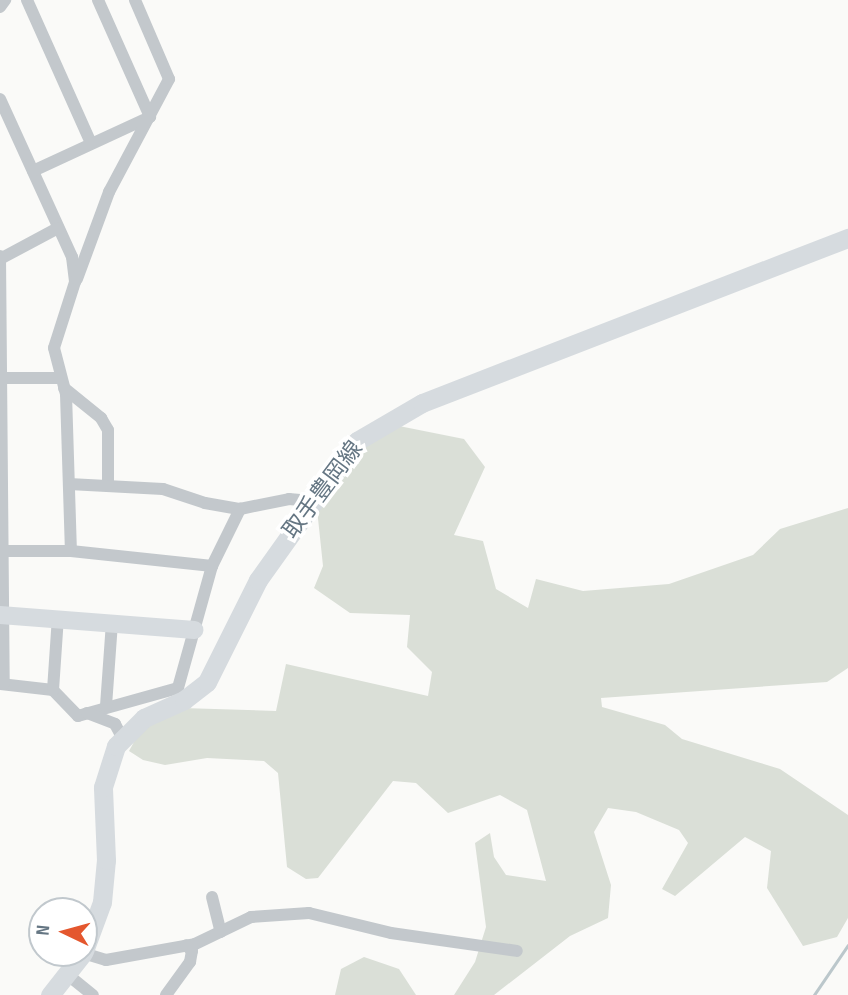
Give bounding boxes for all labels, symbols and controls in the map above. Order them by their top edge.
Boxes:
street label: 取手豊岡線 [277,436,369,544]
north arrow [28,897,98,967]
text: N [32,924,55,936]

